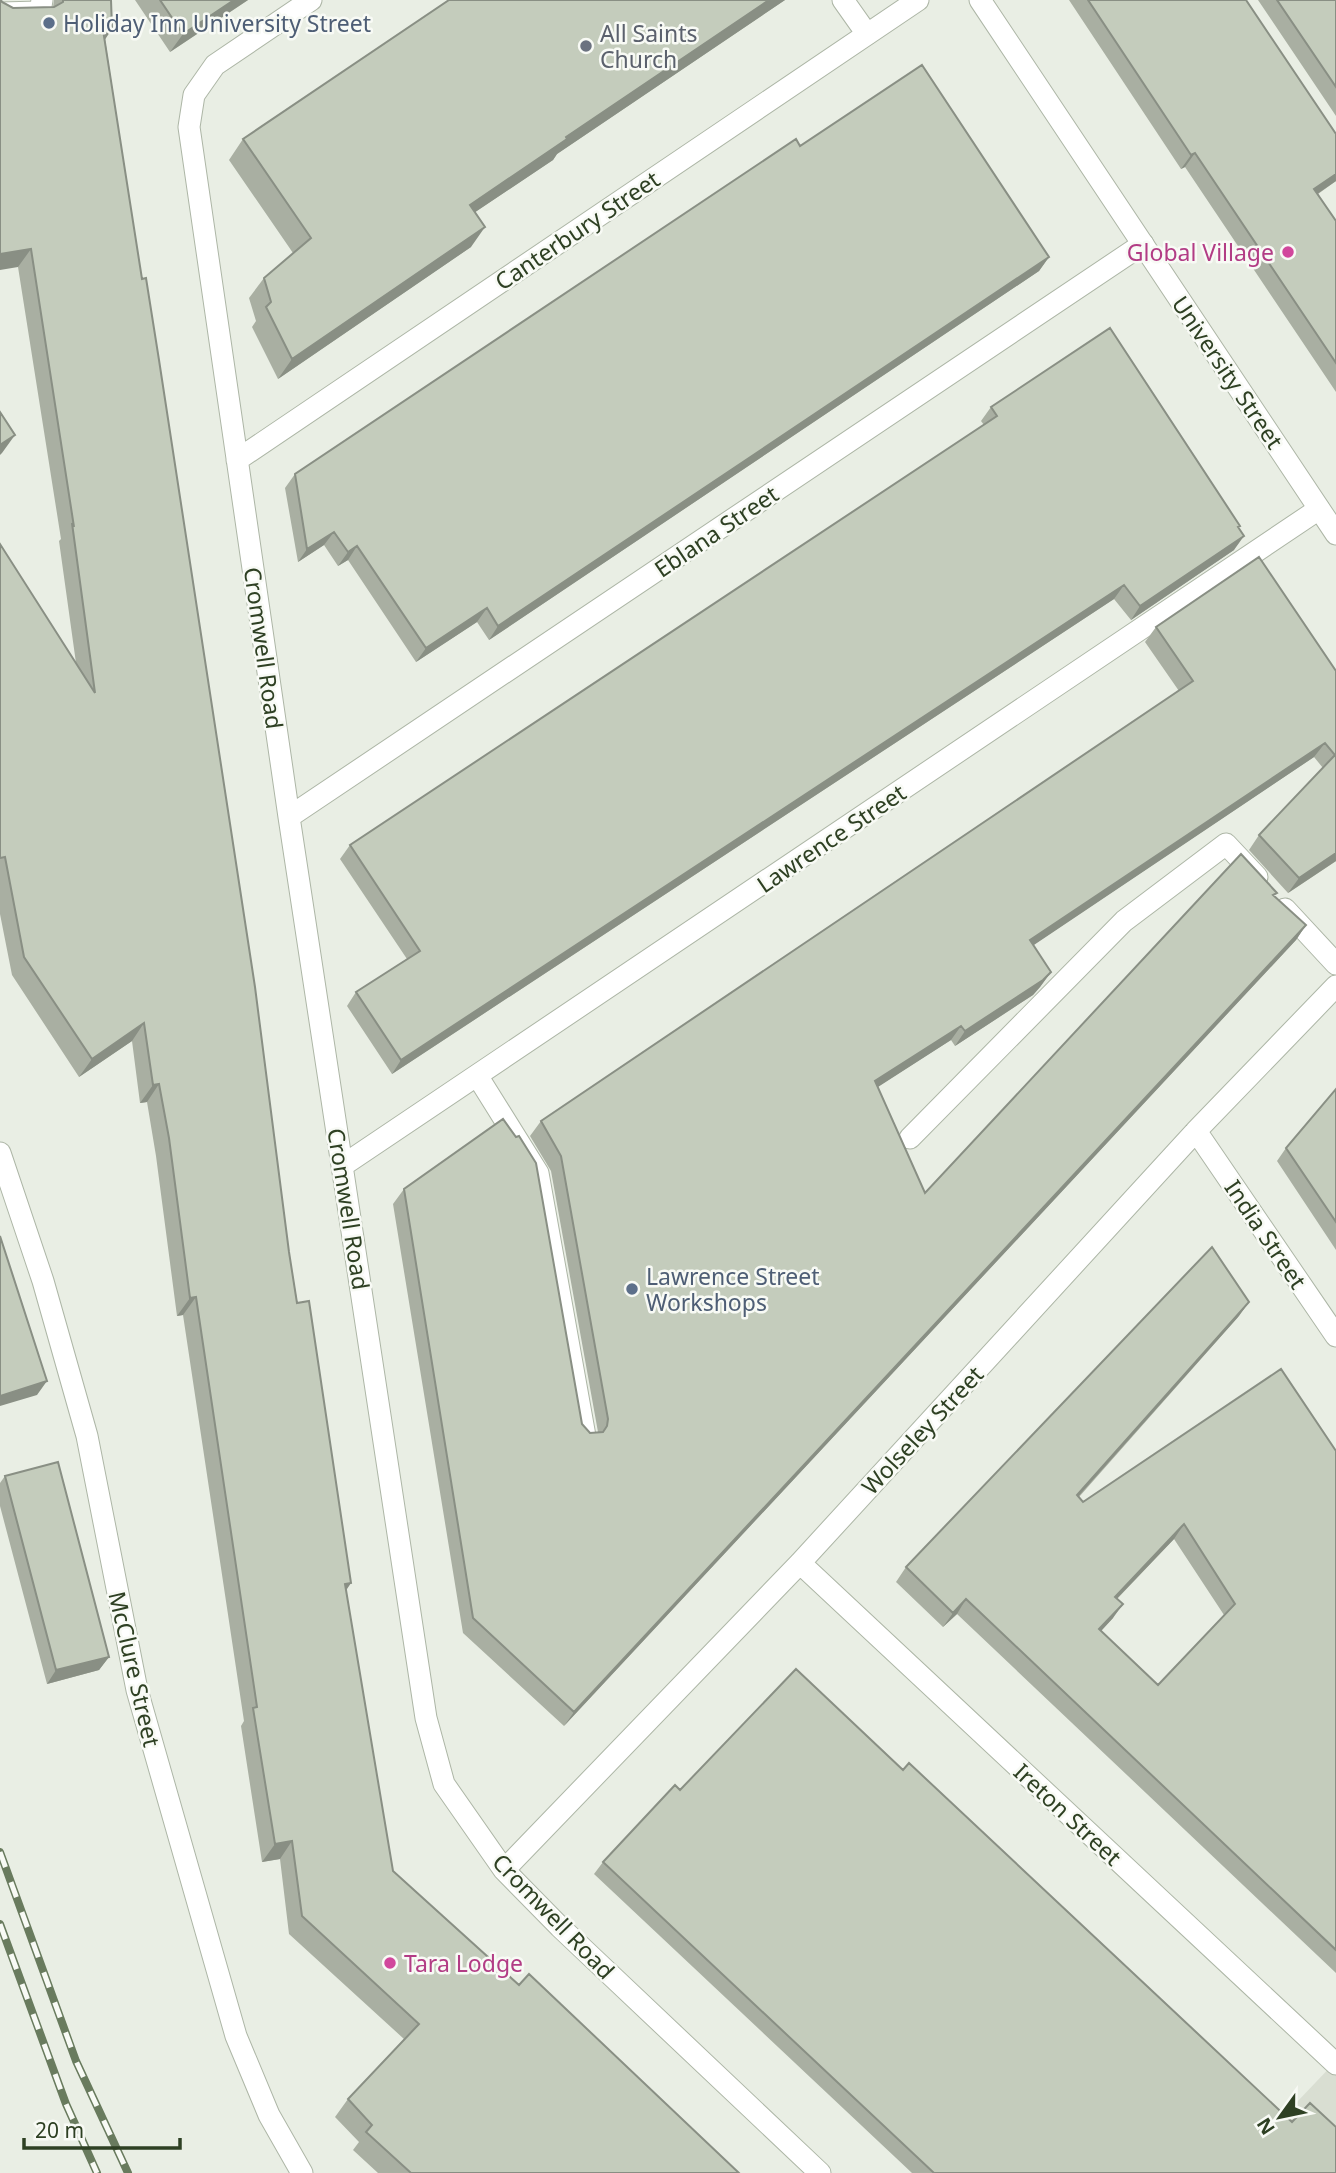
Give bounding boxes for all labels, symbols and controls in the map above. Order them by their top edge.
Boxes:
place label: Holiday Inn University Street [63,7,371,39]
marker: Holiday Inn University Street [41,15,57,31]
place label: All Saints Church [600,17,698,75]
marker: All Saints Church [578,38,594,54]
street label: Canterbury Street [488,163,666,297]
place label: Global Village [1127,236,1274,268]
marker: Global Village [1280,244,1296,260]
street label: University Street [1165,289,1291,455]
street label: Eblana Street [648,478,784,584]
street label: Cromwell Road [237,565,291,731]
street label: Lawrence Street [750,776,912,900]
street label: Cromwell Road [320,1126,378,1292]
street label: India Street [1218,1173,1314,1295]
place label: Lawrence Street Workshops [646,1260,819,1318]
marker: Lawrence Street Workshops [624,1281,640,1297]
street label: Wolseley Street [854,1359,990,1501]
street label: McClure Street [102,1588,168,1750]
street label: Ireton Street [1007,1756,1129,1872]
street label: Cromwell Road [486,1846,622,1986]
place label: Tara Lodge [404,1947,523,1979]
marker: Tara Lodge [382,1955,398,1971]
north arrow [1245,2082,1315,2152]
scale bar [24,2106,180,2150]
text: N [1251,2113,1281,2140]
text: 20 m [35,2116,84,2144]

